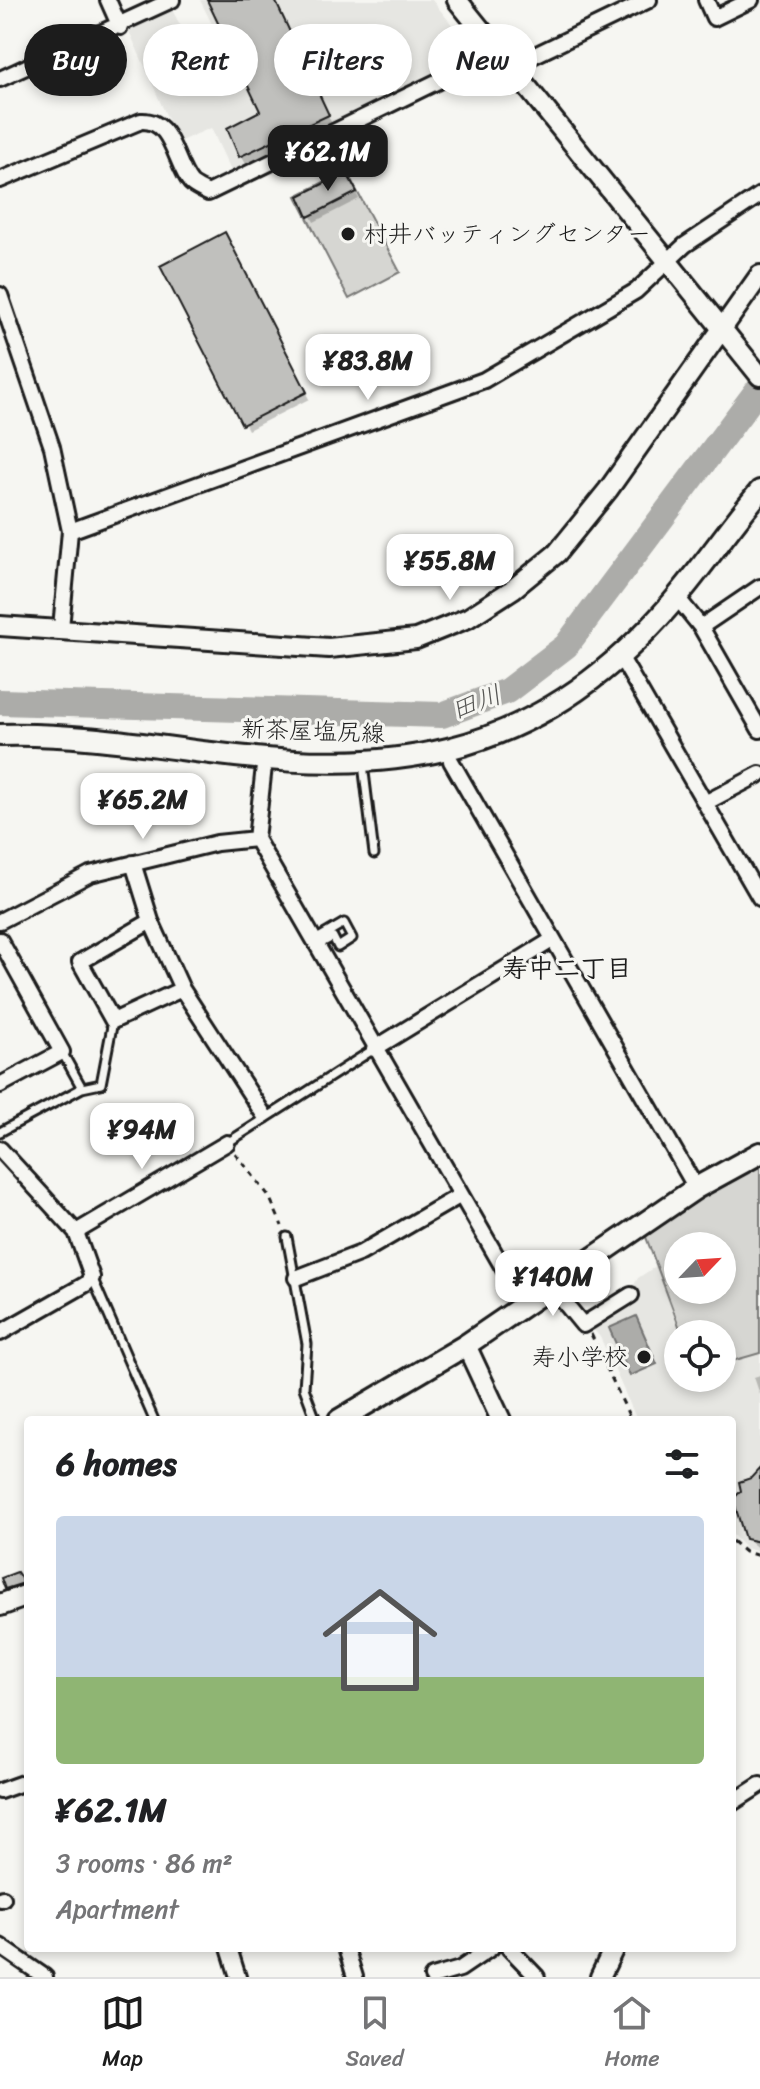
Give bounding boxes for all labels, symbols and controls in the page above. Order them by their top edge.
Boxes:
chip: Buy [24,24,127,96]
chip: Rent [143,24,258,96]
chip: Filters [274,24,412,96]
chip: New [428,24,537,96]
pin: ¥62.1M [263,125,393,193]
text: ¥62.1M [286,128,370,174]
place label: 村井バッティングセンター [364,213,651,255]
marker: 村井バッティングセンター [339,225,357,243]
pin: ¥83.8M [303,334,433,402]
text: ¥83.8M [323,337,413,383]
pin: ¥55.8M [385,534,515,602]
text: ¥55.8M [405,537,495,583]
water label: 田川 [443,671,509,733]
street label: 新茶屋塩尻線 [240,708,386,754]
pin: ¥65.2M [78,773,208,841]
text: ¥65.2M [98,776,188,822]
district label: 寿中二丁目 [502,945,632,991]
pin: ¥94M [95,1103,189,1171]
text: ¥94M [108,1106,176,1152]
north arrow [664,1232,736,1304]
map controls [664,1232,736,1392]
pin: ¥140M [497,1250,609,1318]
text: ¥140M [513,1253,593,1299]
button: locate [664,1320,736,1392]
place label: 寿小学校 [532,1336,628,1378]
marker: 寿小学校 [635,1348,653,1366]
text: 6 homes [56,1434,177,1494]
icon: filters [660,1442,704,1486]
icon: home [308,1568,452,1712]
text: ¥62.1M [56,1780,166,1840]
text: 3 rooms · 86 m² [56,1840,233,1886]
text: Apartment [56,1886,179,1932]
tab: Map [101,1991,145,2078]
tab: Saved [346,1991,404,2078]
tab: Home [605,1991,659,2078]

